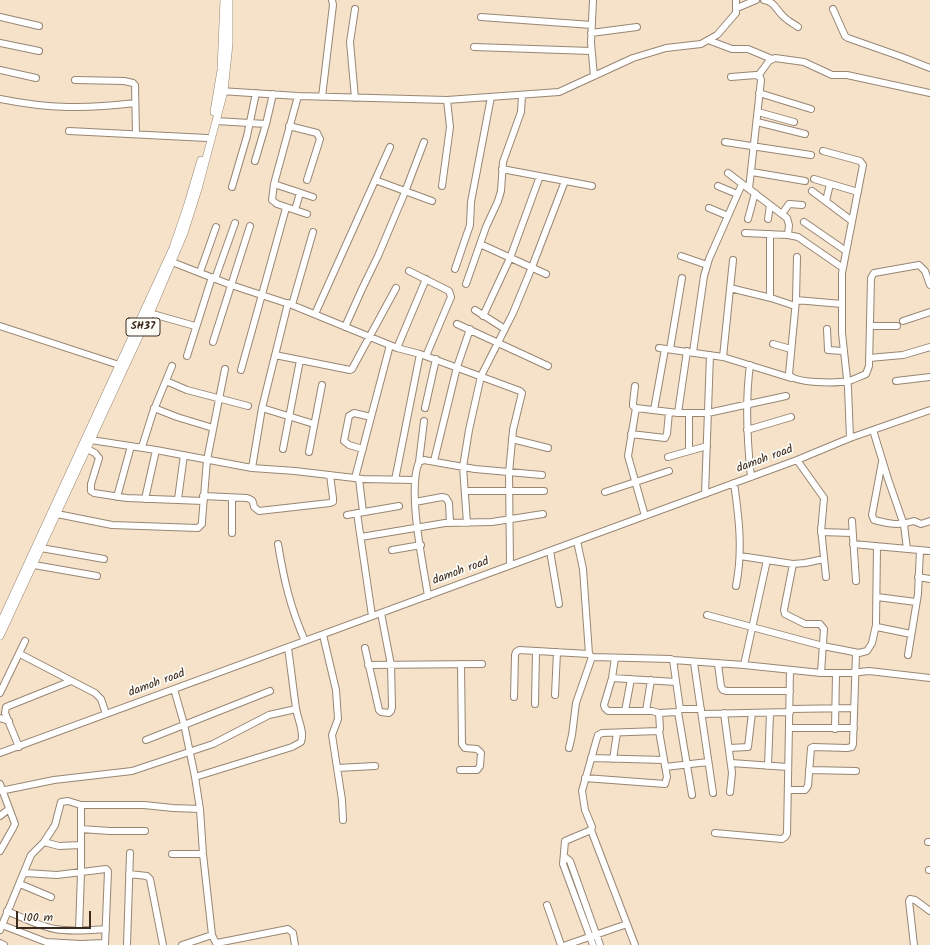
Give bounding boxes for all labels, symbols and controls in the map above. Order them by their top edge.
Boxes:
road number: SH37 [126,318,160,336]
street label: damoh road [735,443,795,477]
street label: damoh road [431,555,491,589]
street label: damoh road [127,667,187,701]
scale bar [18,903,93,929]
text: 100 m [23,908,53,927]

